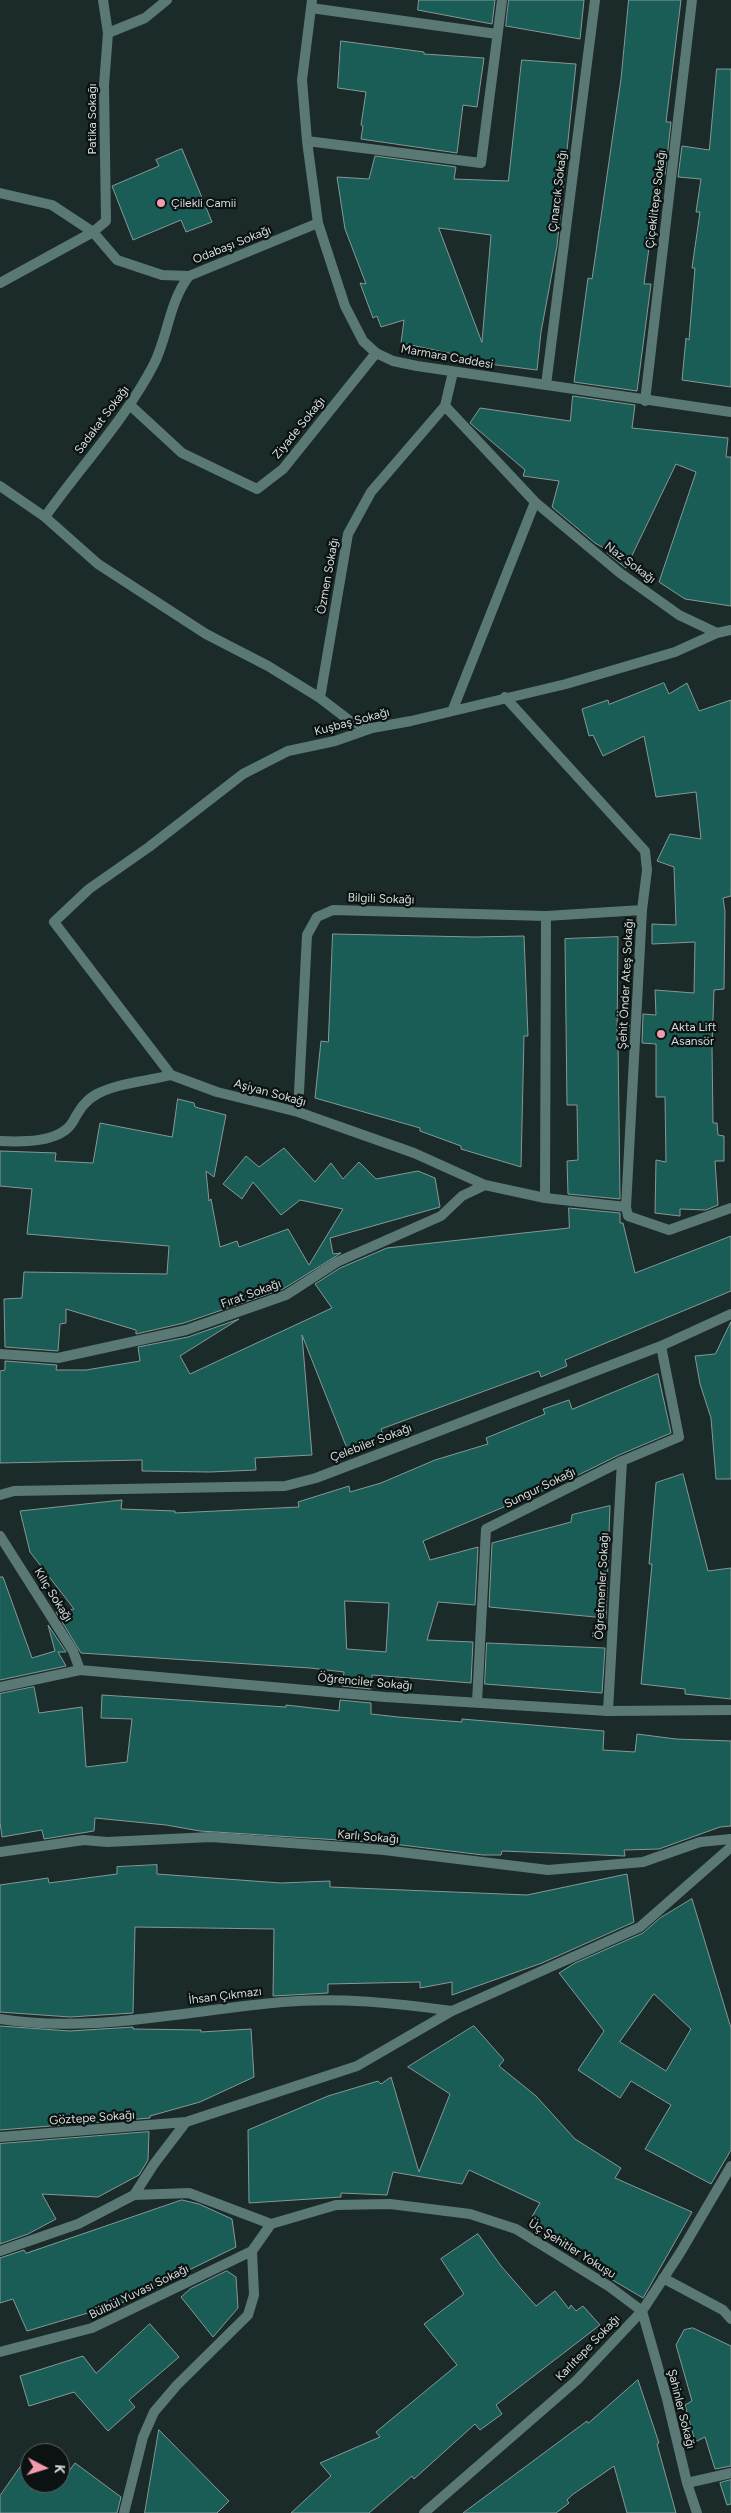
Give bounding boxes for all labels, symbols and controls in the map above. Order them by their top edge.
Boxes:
street label: Patika Sokağı [85,83,99,155]
street label: Çınarcık Sokağı [546,149,570,233]
street label: Çiçeklitepe Sokağı [643,149,669,249]
place label: Çilekli Camii [171,196,236,210]
marker: Çilekli Camii [155,197,167,209]
street label: Odabaşı Sokağı [191,223,273,267]
street label: Marmara Caddesi [400,342,494,372]
street label: Sadakat Sokağı [72,383,132,457]
street label: Ziyade Sokağı [270,394,328,462]
street label: Özmen Sokağı [314,537,342,615]
street label: Naz Sokağı [602,539,658,587]
street label: Kuşbaş Sokağı [313,705,391,739]
street label: Bilgili Sokağı [347,891,415,907]
street label: Şehit Önder Ateş Sokağı [615,918,637,1050]
place label: Akta Lift Asansör [671,1020,717,1048]
marker: Akta Lift Asansör [655,1028,667,1040]
street label: Aşiyan Sokağı [232,1076,308,1110]
street label: Fırat Sokağı [219,1276,283,1312]
street label: Çelebiler Sokağı [328,1421,414,1465]
street label: Sungur Sokağı [502,1465,578,1511]
street label: Öğretmenler Sokağı [592,1532,612,1640]
street label: Kılıç Sokağı [31,1565,75,1625]
street label: Öğrenciler Sokağı [317,1671,413,1693]
street label: Karlı Sokağı [337,1827,399,1847]
street label: İhsan Çıkmazı [188,1984,262,2008]
street label: Göztepe Sokağı [49,2108,135,2128]
street label: Üç Şehitler Yokuşu [526,2216,618,2282]
street label: Bülbül Yuvası Sokağı [87,2262,191,2322]
street label: Karlıtepe Sokağı [553,2312,623,2384]
street label: Şahinler Sokağı [664,2368,698,2450]
north arrow [20,2443,70,2493]
text: K [51,2464,68,2475]

